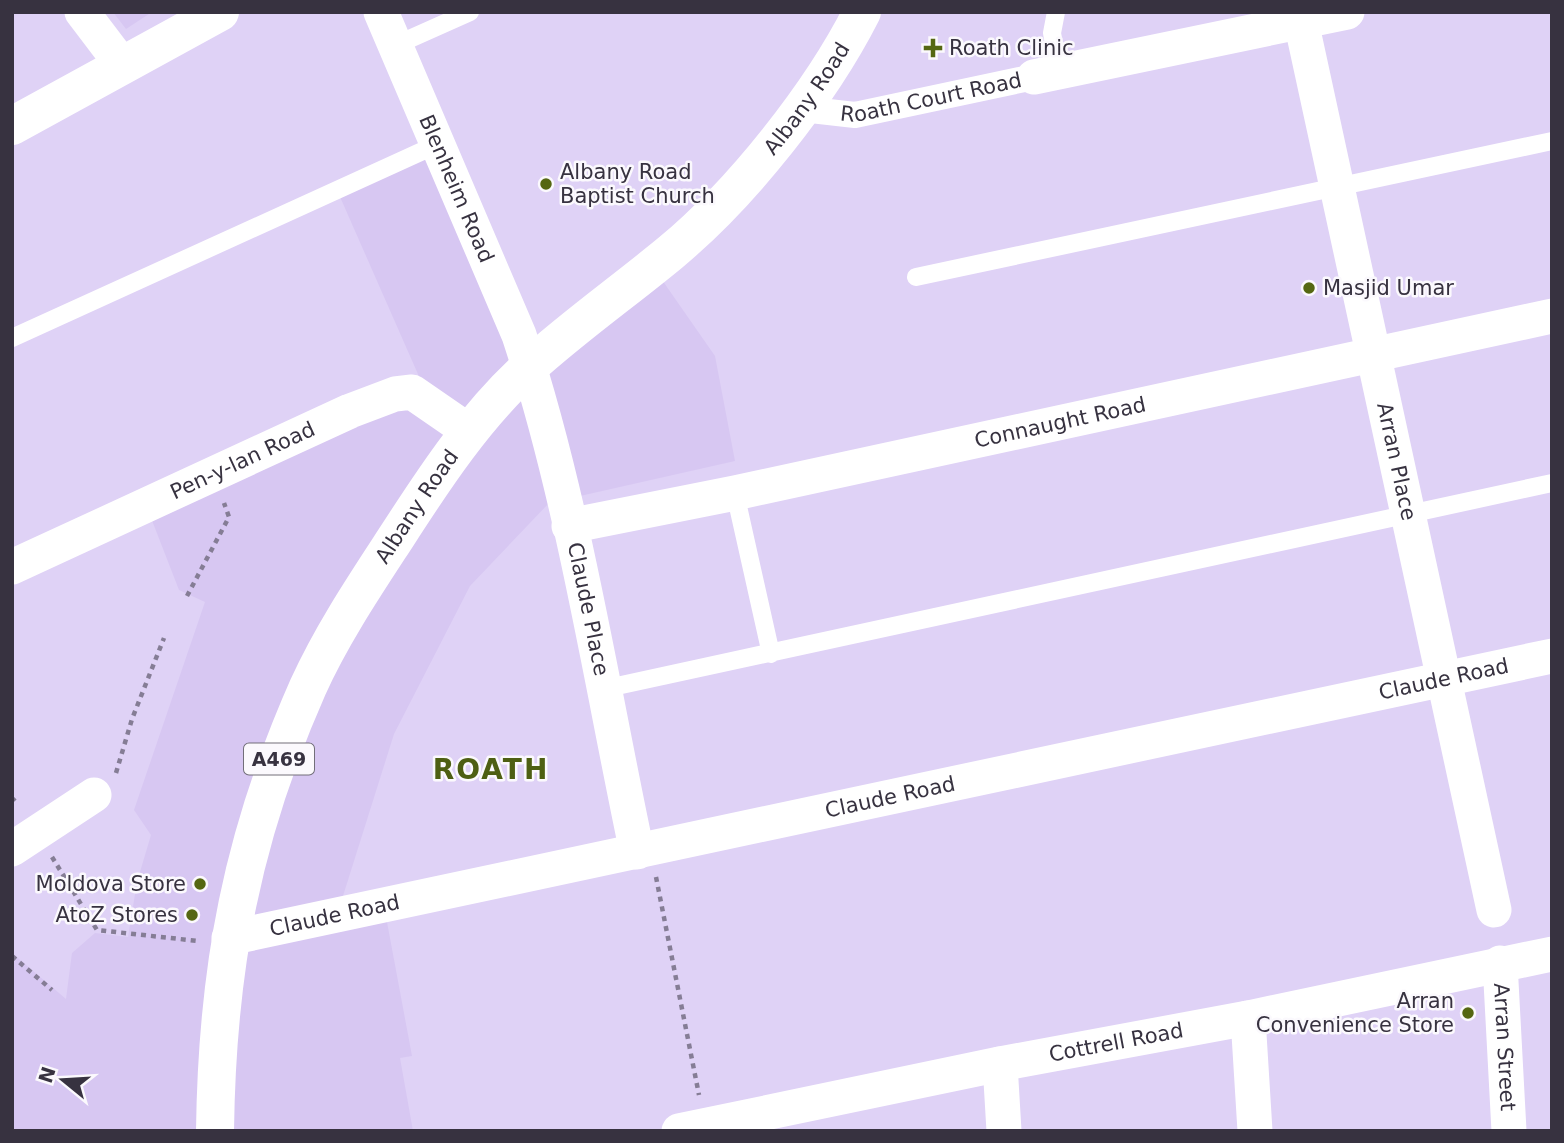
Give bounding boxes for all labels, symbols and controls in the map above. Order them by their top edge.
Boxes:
place label: Roath Clinic [949,36,1074,60]
street label: Albany Road [759,38,855,160]
marker: Roath Clinic [923,38,943,58]
street label: Roath Court Road [839,68,1024,127]
street label: Blenheim Road [414,111,499,266]
place label: Albany Road Baptist Church [560,160,715,208]
marker: Albany Road Baptist Church [538,176,554,192]
place label: Masjid Umar [1323,276,1454,300]
marker: Masjid Umar [1301,280,1317,296]
street label: Connaught Road [972,392,1148,453]
street label: Arran Place [1372,400,1421,523]
street label: Pen-y-lan Road [167,417,319,504]
street label: Albany Road [370,445,463,568]
street label: Claude Place [563,540,614,678]
street label: Claude Road [1376,654,1511,705]
road number: A469 [244,744,314,774]
district label: ROATH [433,753,549,786]
street label: Claude Road [823,772,957,823]
place label: Moldova Store [36,872,186,896]
marker: Moldova Store [192,876,208,892]
street label: Claude Road [267,890,402,941]
place label: AtoZ Stores [55,903,178,927]
marker: AtoZ Stores [184,907,200,923]
street label: Arran Street [1489,982,1520,1111]
place label: Arran Convenience Store [1256,989,1454,1037]
marker: Arran Convenience Store [1460,1005,1476,1021]
street label: Cottrell Road [1047,1018,1185,1067]
north arrow [28,1045,98,1115]
text: N [34,1064,60,1086]

